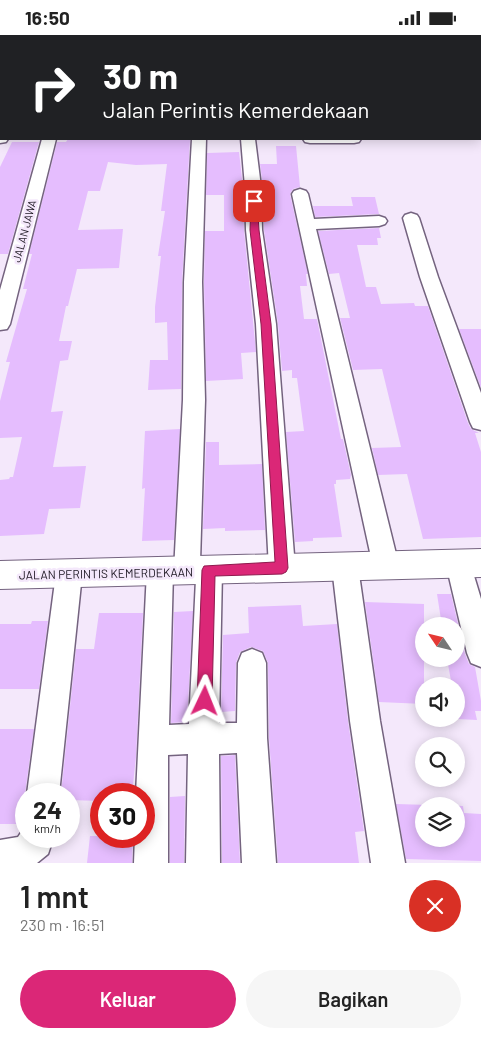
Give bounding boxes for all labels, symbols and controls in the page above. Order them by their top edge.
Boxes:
text: 16:50 [25,6,70,29]
text: 30 m [103,54,178,96]
icon: right [20,55,85,120]
text: Jalan Perintis Kemerdekaan [103,96,369,122]
pin [233,180,275,222]
icon: arrive [240,187,268,215]
street label: JALAN JAWA [9,198,39,263]
street label: JALAN PERINTIS KEMERDEKAAN [19,564,193,582]
north arrow [415,617,465,667]
map controls [415,617,465,847]
position arrow [178,674,230,726]
button: sound [415,677,465,727]
button: search [415,737,465,787]
speed limit sign: 30 [90,783,155,848]
text: 24 [33,794,62,824]
button: layers [415,797,465,847]
text: km/h [34,821,61,835]
text: 1 mnt [20,878,89,914]
button: close [409,880,461,932]
text: 230 m · 16:51 [20,915,105,934]
button: Keluar [20,970,236,1028]
button: Bagikan [246,970,461,1028]

